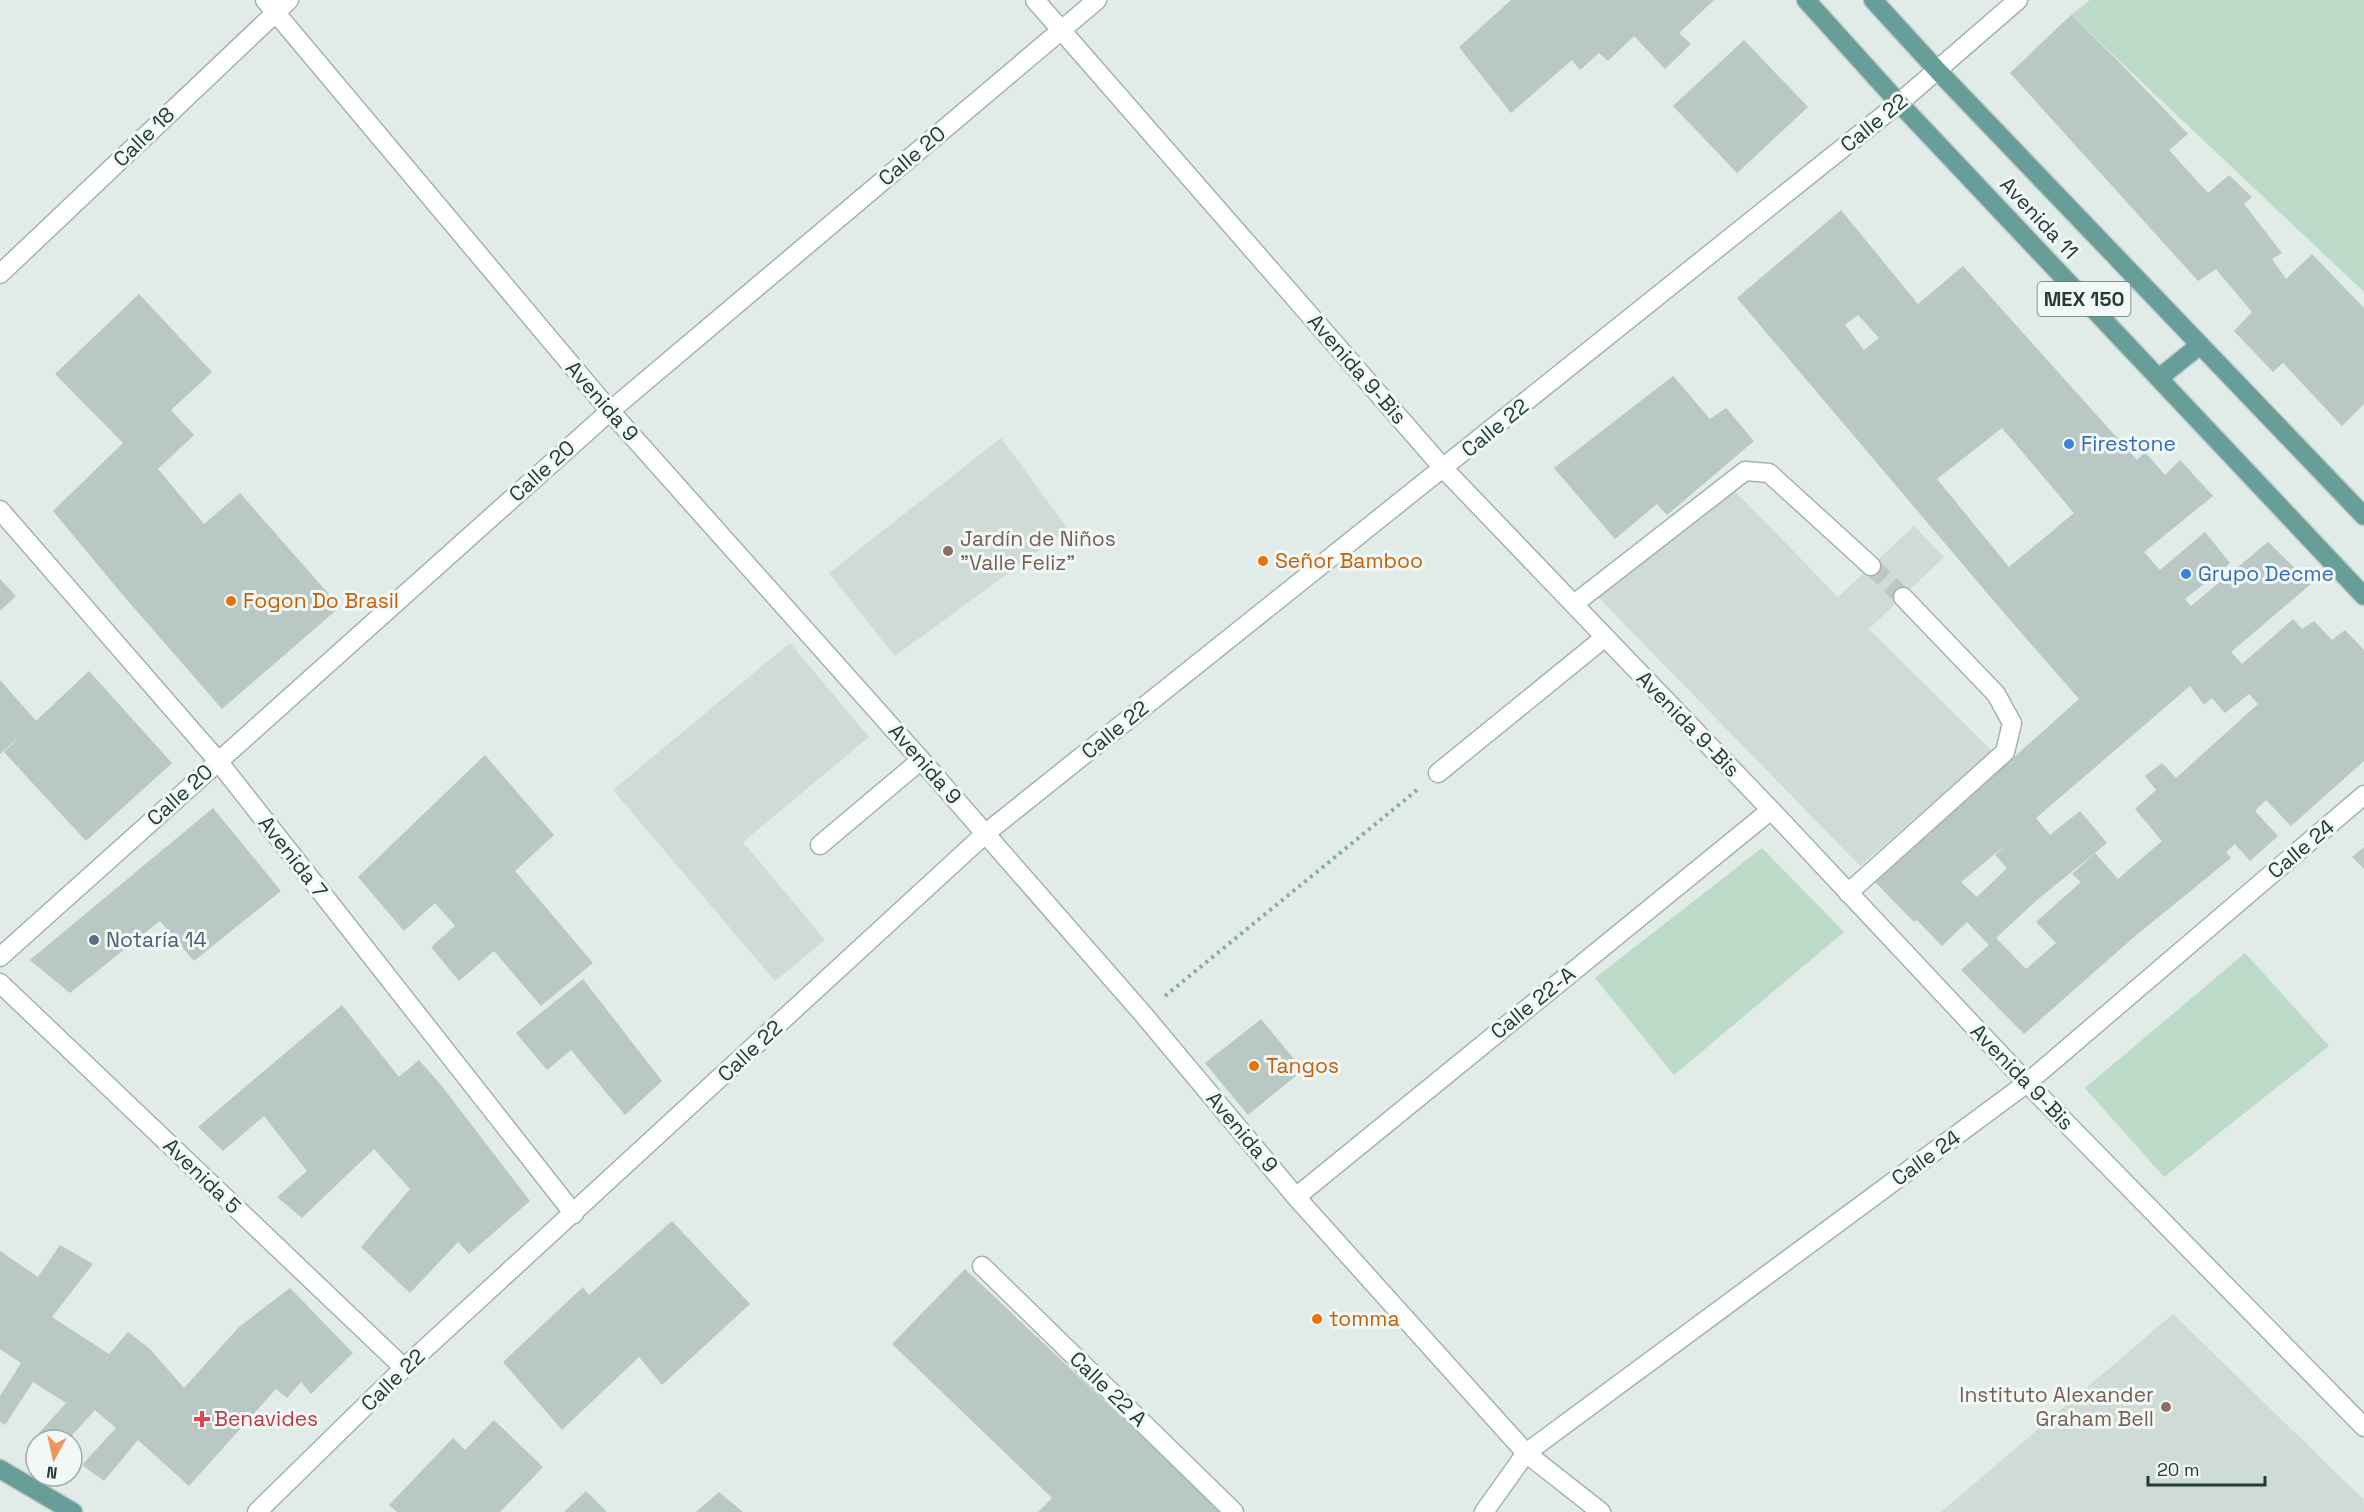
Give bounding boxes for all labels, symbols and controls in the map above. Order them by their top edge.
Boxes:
street label: Calle 22 [1834,87,1913,158]
street label: Calle 18 [107,101,180,173]
street label: Calle 20 [872,120,951,192]
street label: Avenida 11 [1994,171,2084,264]
road number: MEX 150 [2038,282,2130,316]
street label: Avenida 9-Bis [1302,308,1413,429]
street label: Avenida 9 [560,355,645,447]
street label: Calle 22 [1455,392,1534,463]
place label: Firestone [2081,430,2176,457]
street label: Calle 20 [503,434,580,507]
marker: Firestone [2062,437,2076,451]
place label: Jardín de Niños "Valle Feliz" [960,525,1116,576]
marker: Jardín de Niños "Valle Feliz" [941,544,955,558]
place label: Señor Bamboo [1275,547,1423,574]
marker: Señor Bamboo [1256,554,1270,568]
place label: Grupo Decme [2198,560,2334,587]
marker: Grupo Decme [2179,567,2193,581]
place label: Fogon Do Brasil [243,587,399,614]
marker: Fogon Do Brasil [224,594,238,608]
street label: Avenida 9-Bis [1631,665,1746,783]
street label: Calle 22 [1075,694,1154,765]
street label: Avenida 9 [883,718,968,810]
street label: Calle 20 [141,758,218,831]
street label: Avenida 7 [253,810,334,903]
street label: Calle 24 [2262,813,2340,884]
place label: Notaría 14 [106,926,207,953]
marker: Notaría 14 [87,933,101,947]
street label: Calle 22-A [1485,960,1581,1045]
street label: Calle 22 [712,1014,788,1087]
street label: Avenida 9-Bis [1965,1018,2080,1136]
place label: Tangos [1266,1052,1339,1079]
marker: Tangos [1247,1059,1261,1073]
street label: Avenida 9 [1201,1085,1284,1178]
street label: Calle 24 [1886,1123,1966,1192]
street label: Avenida 5 [158,1132,247,1219]
place label: tomma [1329,1305,1399,1332]
marker: tomma [1310,1312,1324,1326]
street label: Calle 22 [355,1342,430,1417]
street label: Calle 22 A [1064,1345,1153,1432]
place label: Instituto Alexander Graham Bell [1959,1381,2154,1432]
marker: Instituto Alexander Graham Bell [2159,1400,2173,1414]
place label: Benavides [214,1405,318,1432]
marker: Benavides [195,1412,209,1426]
north arrow [24,1428,84,1488]
scale bar [2148,1449,2265,1487]
text: 20 m [2157,1458,2200,1481]
text: N [45,1461,59,1484]

